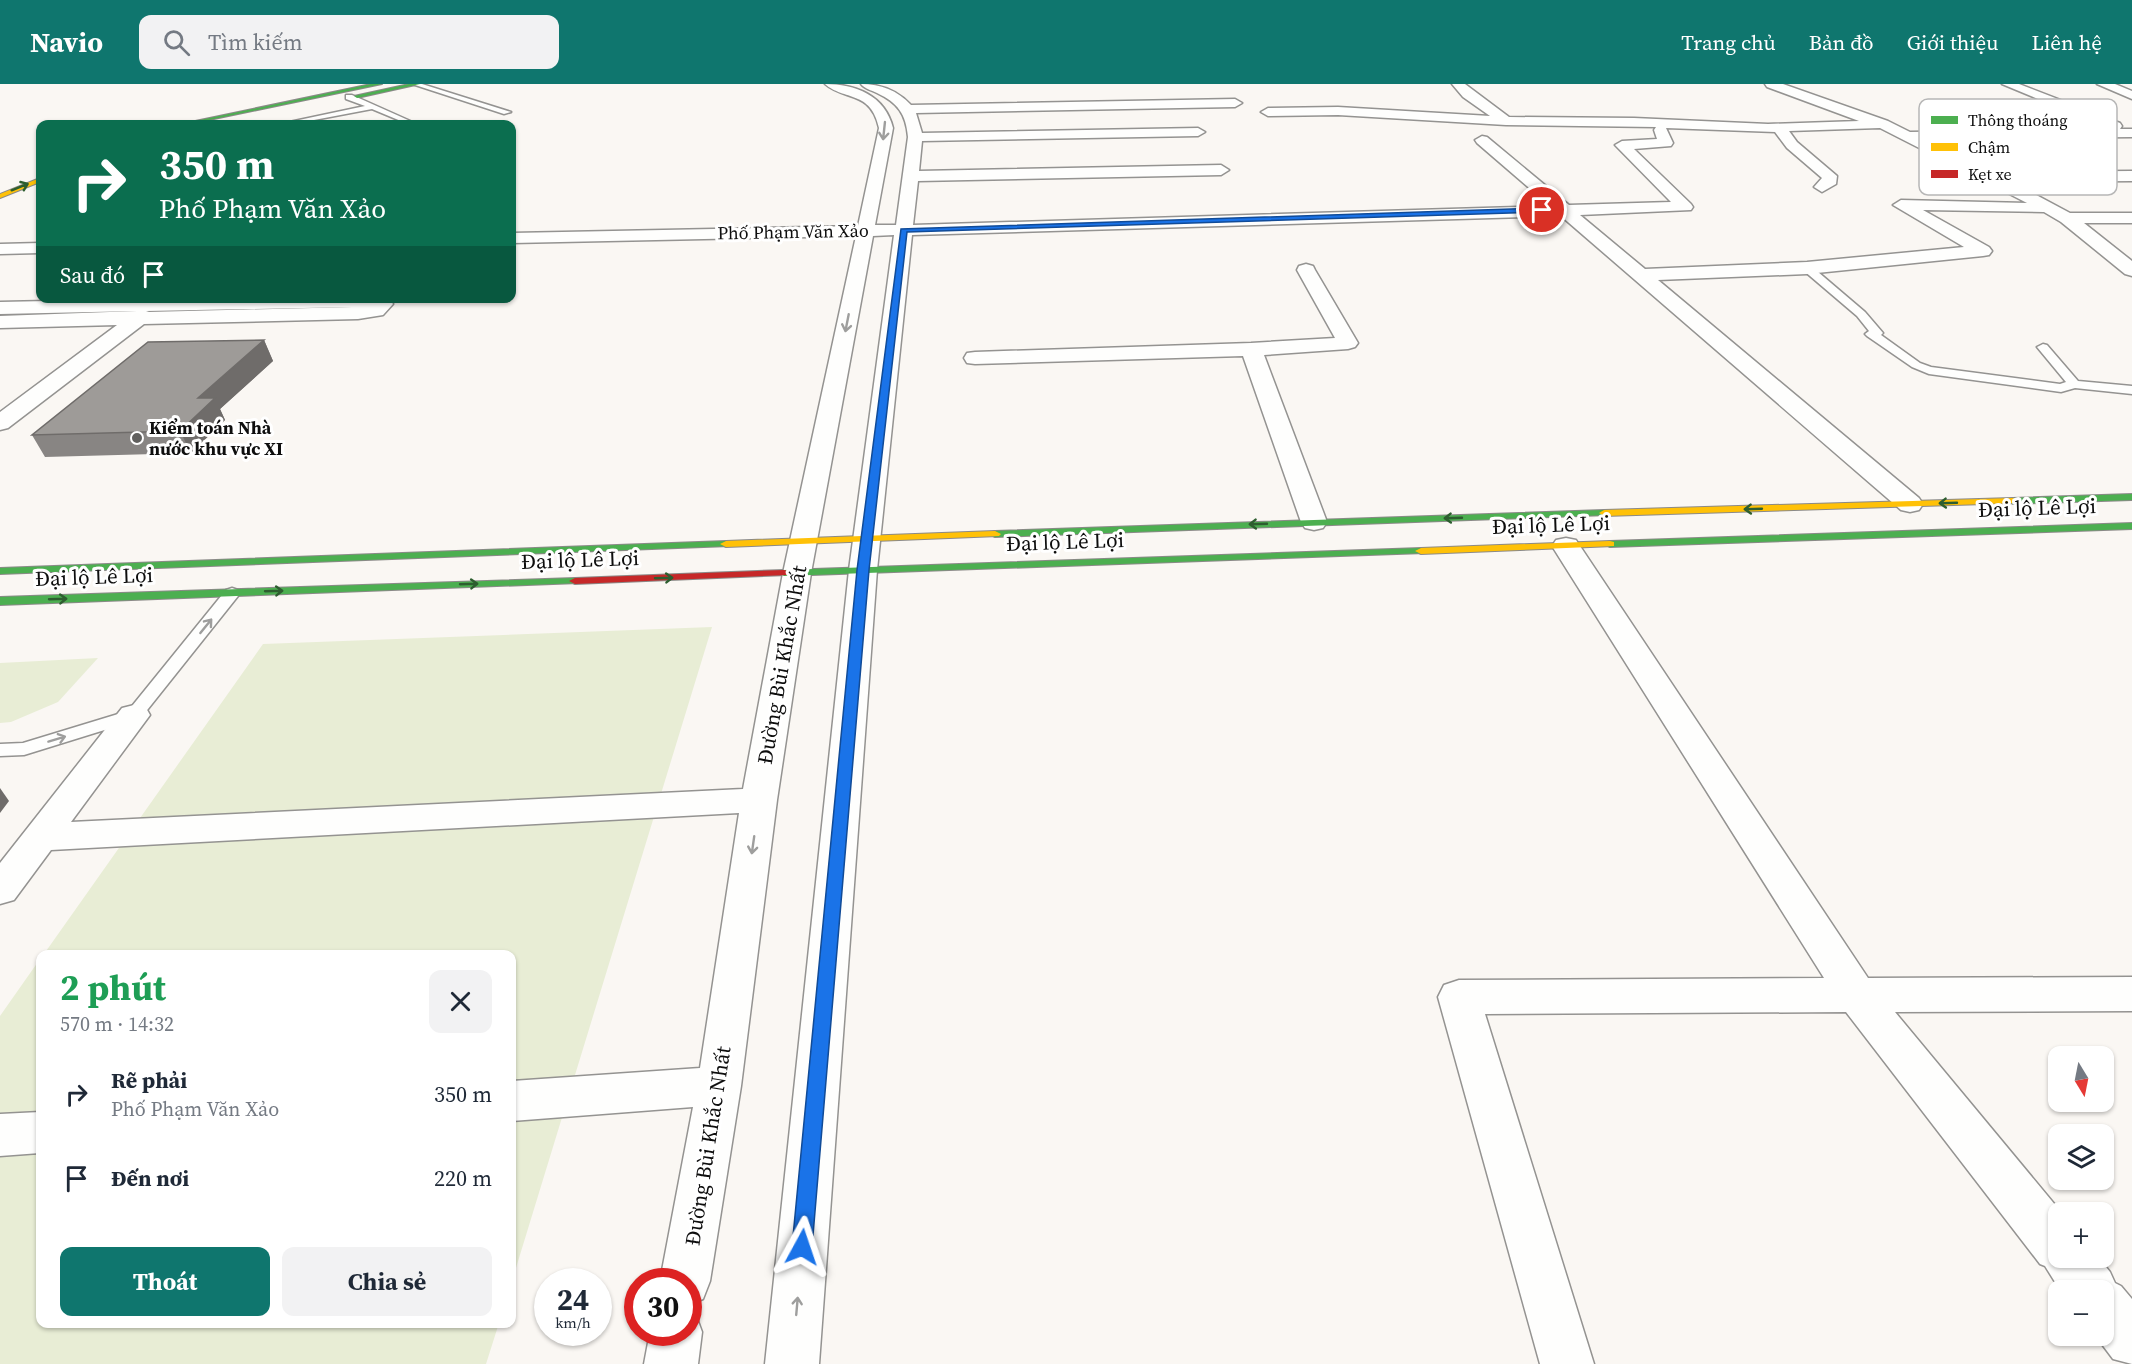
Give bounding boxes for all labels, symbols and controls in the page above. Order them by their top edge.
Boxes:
search box [139,15,559,69]
text: Navio [30,23,103,61]
icon: search [160,26,193,59]
text: Tìm kiếm [208,27,302,57]
text: Trang chủ [1681,28,1776,57]
text: Bản đồ [1809,28,1874,57]
text: Giới thiệu [1907,28,1999,57]
text: Liên hệ [2032,28,2102,57]
legend [1919,99,2117,195]
text: Thông thoáng [1968,109,2067,131]
one-way arrow [878,121,889,141]
text: 350 m [159,135,274,193]
text: Chậm [1968,136,2010,158]
icon: right [60,144,138,222]
text: Kẹt xe [1968,163,2012,185]
one-way arrow [10,181,29,192]
pin [1516,184,1567,235]
text: Phố Phạm Văn Xảo [159,190,386,227]
icon: arrive [1525,193,1558,226]
street label: Phố Phạm Văn Xảo [717,218,869,245]
icon: arrive [137,258,170,291]
text: Sau đó [60,260,125,290]
one-way arrow [841,312,852,332]
place label: Kiểm toán Nhà nước khu vực XI [149,415,283,461]
marker: Kiểm toán Nhà nước khu vực XI [130,431,144,445]
street label: Đại lộ Lê Lợi [1978,491,2096,524]
one-way arrow [1938,497,1958,509]
one-way arrow [1743,503,1763,515]
street label: Đại lộ Lê Lợi [1492,508,1610,541]
one-way arrow [1443,512,1463,524]
one-way arrow [1248,519,1268,530]
street label: Đại lộ Lê Lợi [1006,525,1124,558]
street label: Đại lộ Lê Lợi [521,543,639,576]
street label: Đại lộ Lê Lợi [35,560,153,593]
street label: Đường Bùi Khắc Nhất [750,563,813,767]
one-way arrow [654,572,674,583]
one-way arrow [459,579,479,590]
one-way arrow [264,586,284,597]
one-way arrow [48,593,68,605]
one-way arrow [199,618,212,634]
one-way arrow [47,733,66,744]
one-way arrow [748,835,759,854]
text: 2 phút [60,963,166,1012]
button: close [429,970,492,1033]
text: 570 m · 14:32 [60,1010,174,1038]
street label: Đường Bùi Khắc Nhất [677,1044,738,1248]
north arrow [2048,1046,2114,1112]
map controls [2048,1046,2114,1346]
text: Rẽ phải [111,1065,187,1095]
icon: right [60,1078,93,1111]
text: 350 m [434,1079,492,1109]
text: Phố Phạm Văn Xảo [111,1095,279,1123]
button: layers [2048,1124,2114,1190]
icon: arrive [60,1162,93,1195]
text: Đến nơi [111,1163,189,1193]
text: 220 m [434,1163,492,1193]
button: + [2048,1202,2114,1268]
position arrow [770,1215,834,1279]
button: Thoát [60,1247,270,1316]
button: Chia sẻ [282,1247,492,1316]
speed limit sign: 30 [624,1268,702,1346]
text: 24 [557,1279,589,1320]
button: − [2048,1280,2114,1346]
one-way arrow [792,1296,803,1316]
text: km/h [555,1312,591,1333]

